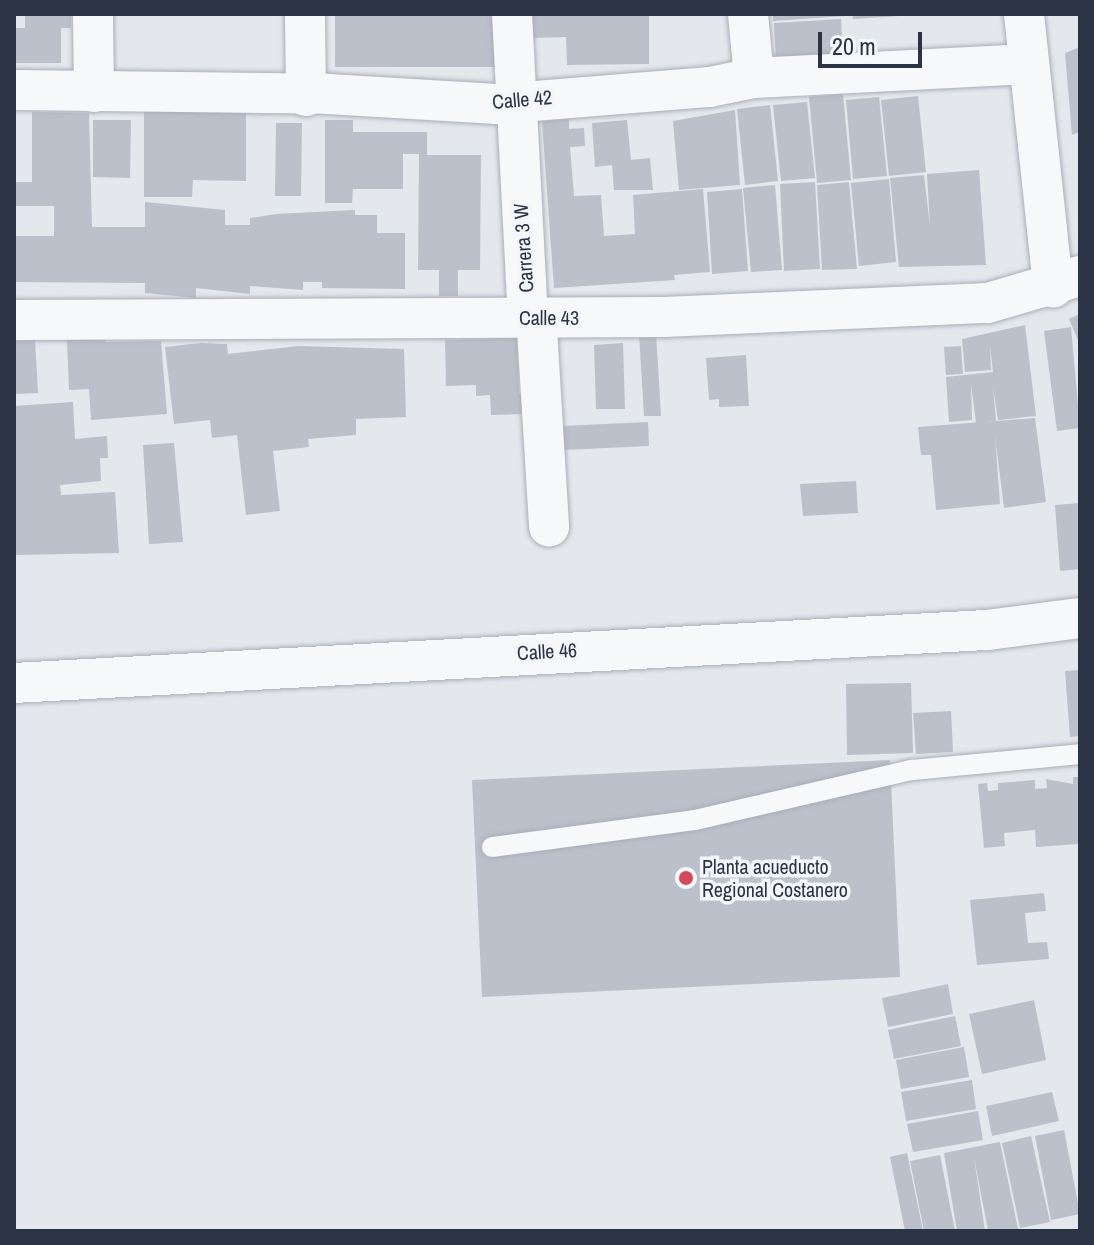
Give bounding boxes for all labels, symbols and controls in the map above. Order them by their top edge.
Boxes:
scale bar [822,16,926,66]
text: 20 m [832,30,876,62]
street label: Calle 42 [491,84,553,114]
street label: Carrera 3 W [508,203,538,293]
street label: Calle 43 [519,305,579,329]
street label: Calle 46 [516,637,578,665]
place label: Planta acueducto Regional Costanero [702,854,848,901]
marker: Planta acueducto Regional Costanero [677,869,695,887]

